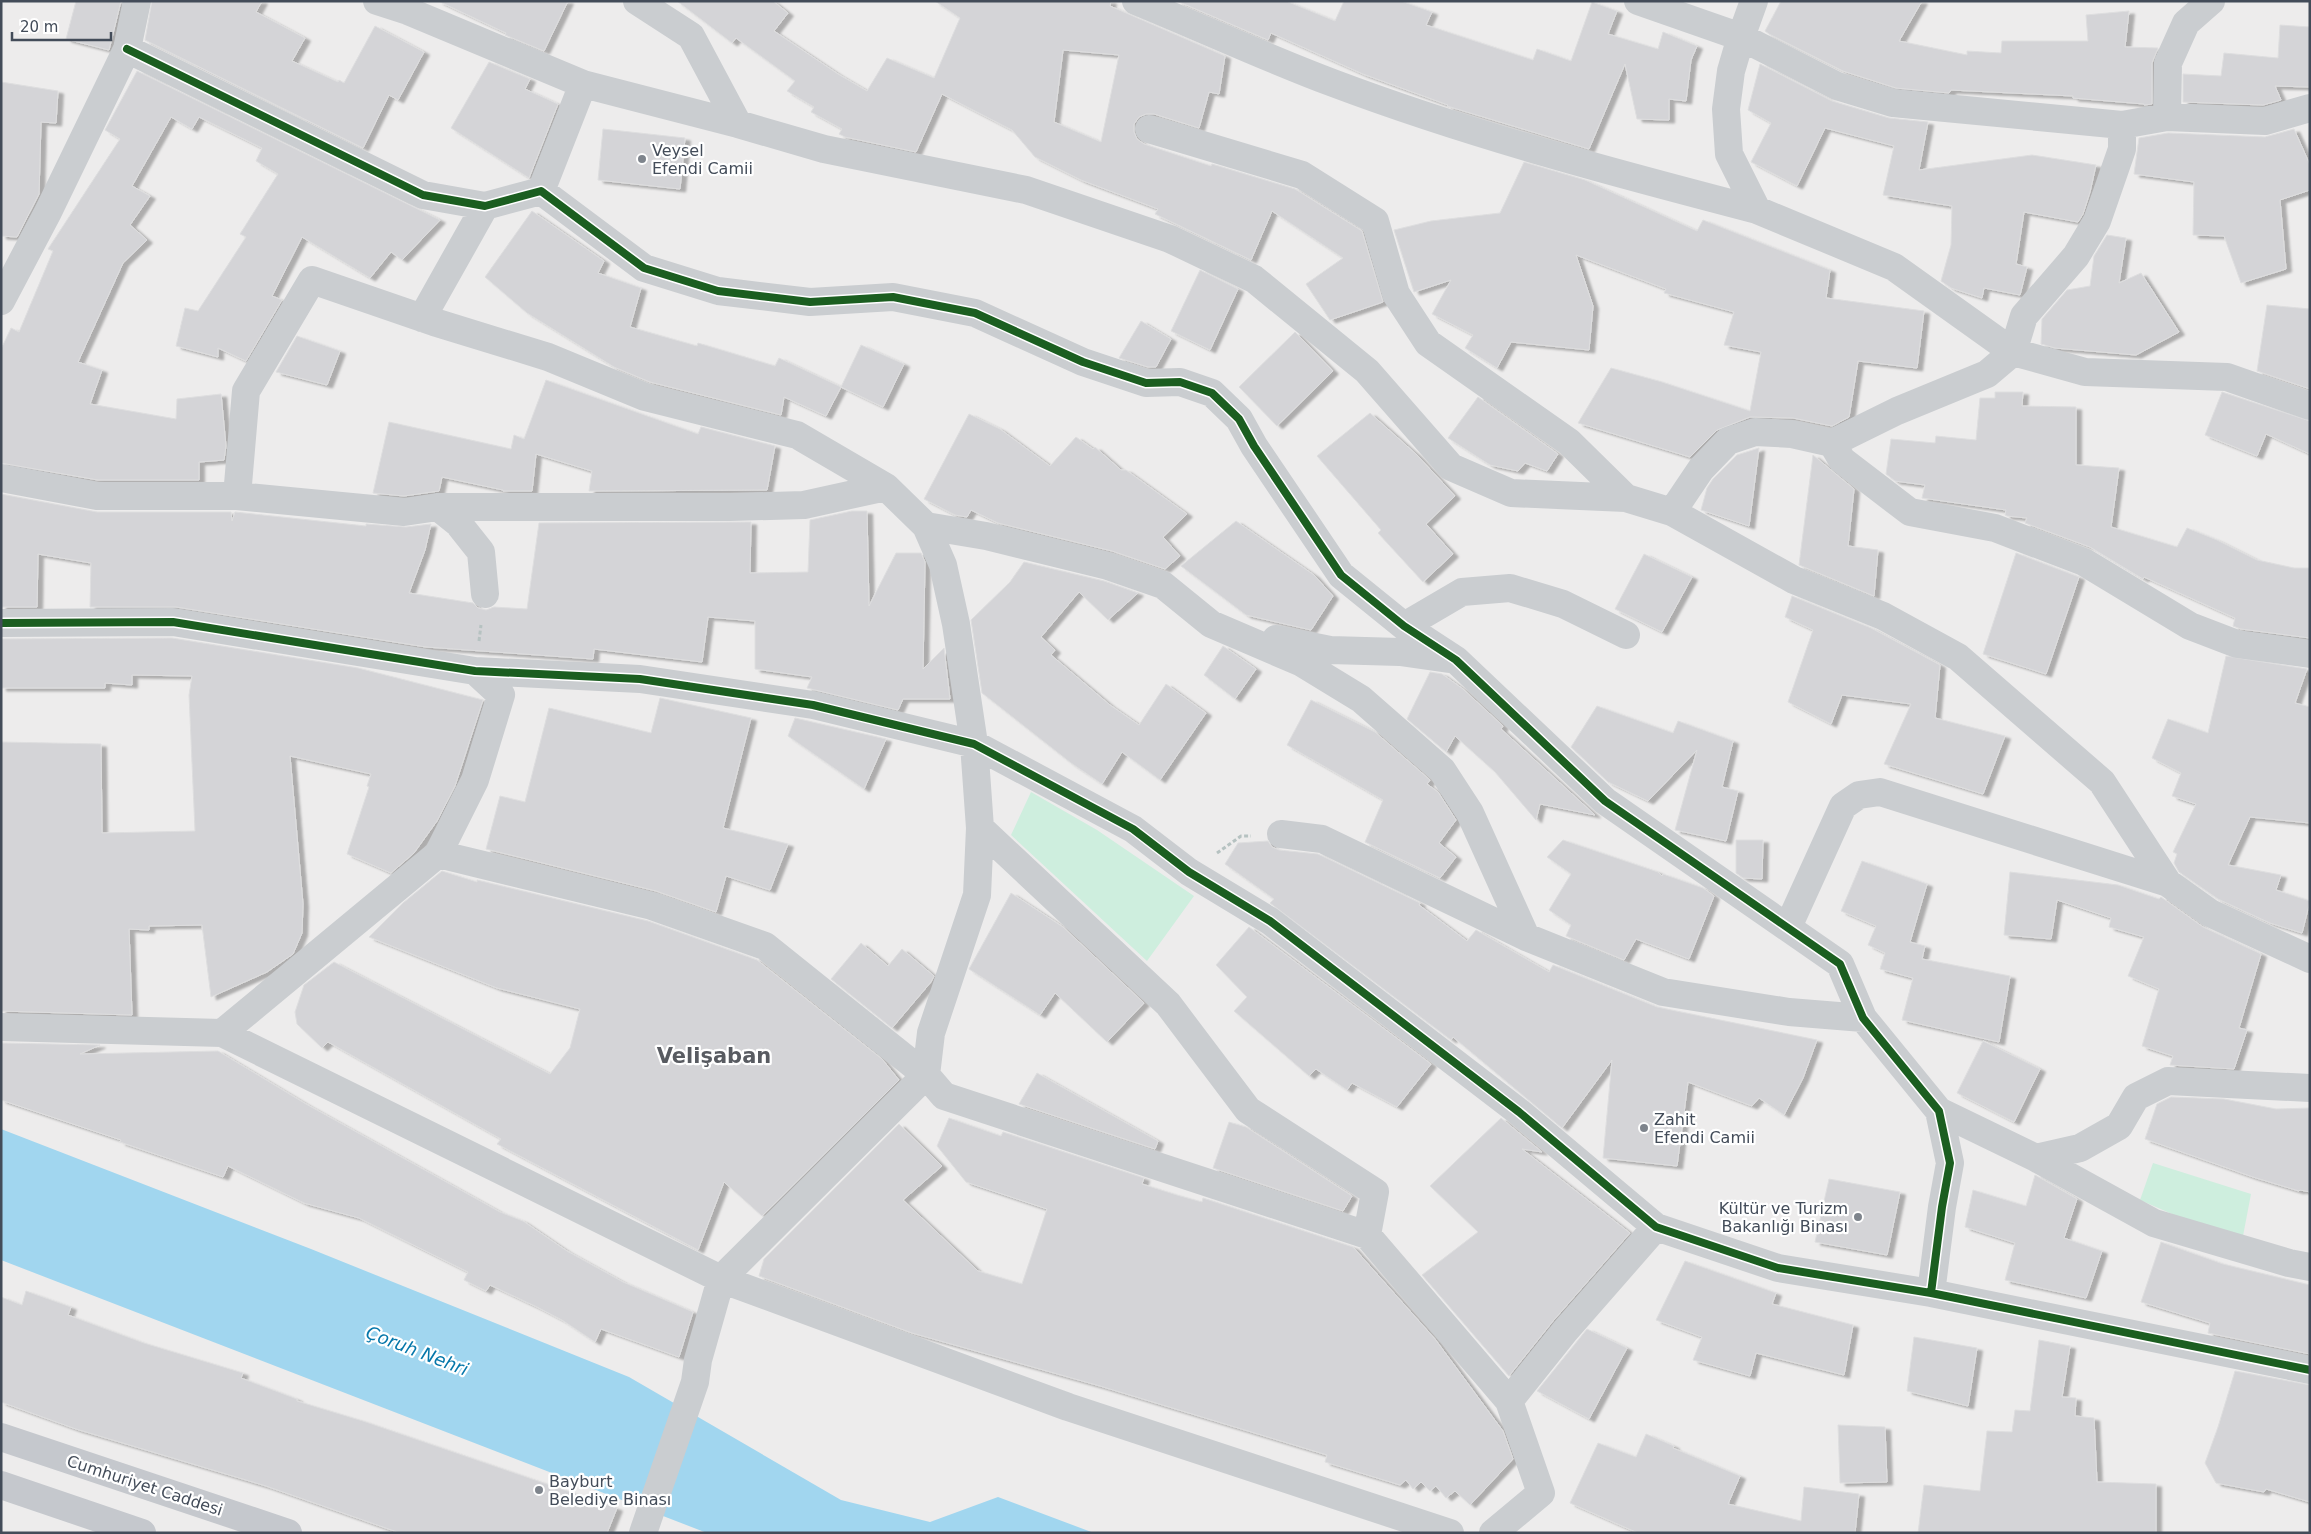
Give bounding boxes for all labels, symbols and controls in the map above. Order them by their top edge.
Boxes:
scale bar [12,10,111,42]
text: 20 m [20,18,58,36]
place label: Veysel Efendi Camii [652,141,753,178]
marker: Veysel Efendi Camii [636,153,648,165]
district label: Velişaban [657,1044,771,1068]
place label: Zahit Efendi Camii [1654,1110,1755,1147]
marker: Zahit Efendi Camii [1638,1122,1650,1134]
place label: Kültür ve Turizm Bakanlığı Binası [1719,1199,1848,1236]
marker: Kültür ve Turizm Bakanlığı Binası [1852,1211,1864,1223]
water label: Çoruh Nehri [363,1321,471,1380]
street label: Cumhuriyet Caddesi [64,1451,225,1520]
place label: Bayburt Belediye Binası [549,1472,671,1509]
marker: Bayburt Belediye Binası [533,1484,545,1496]

